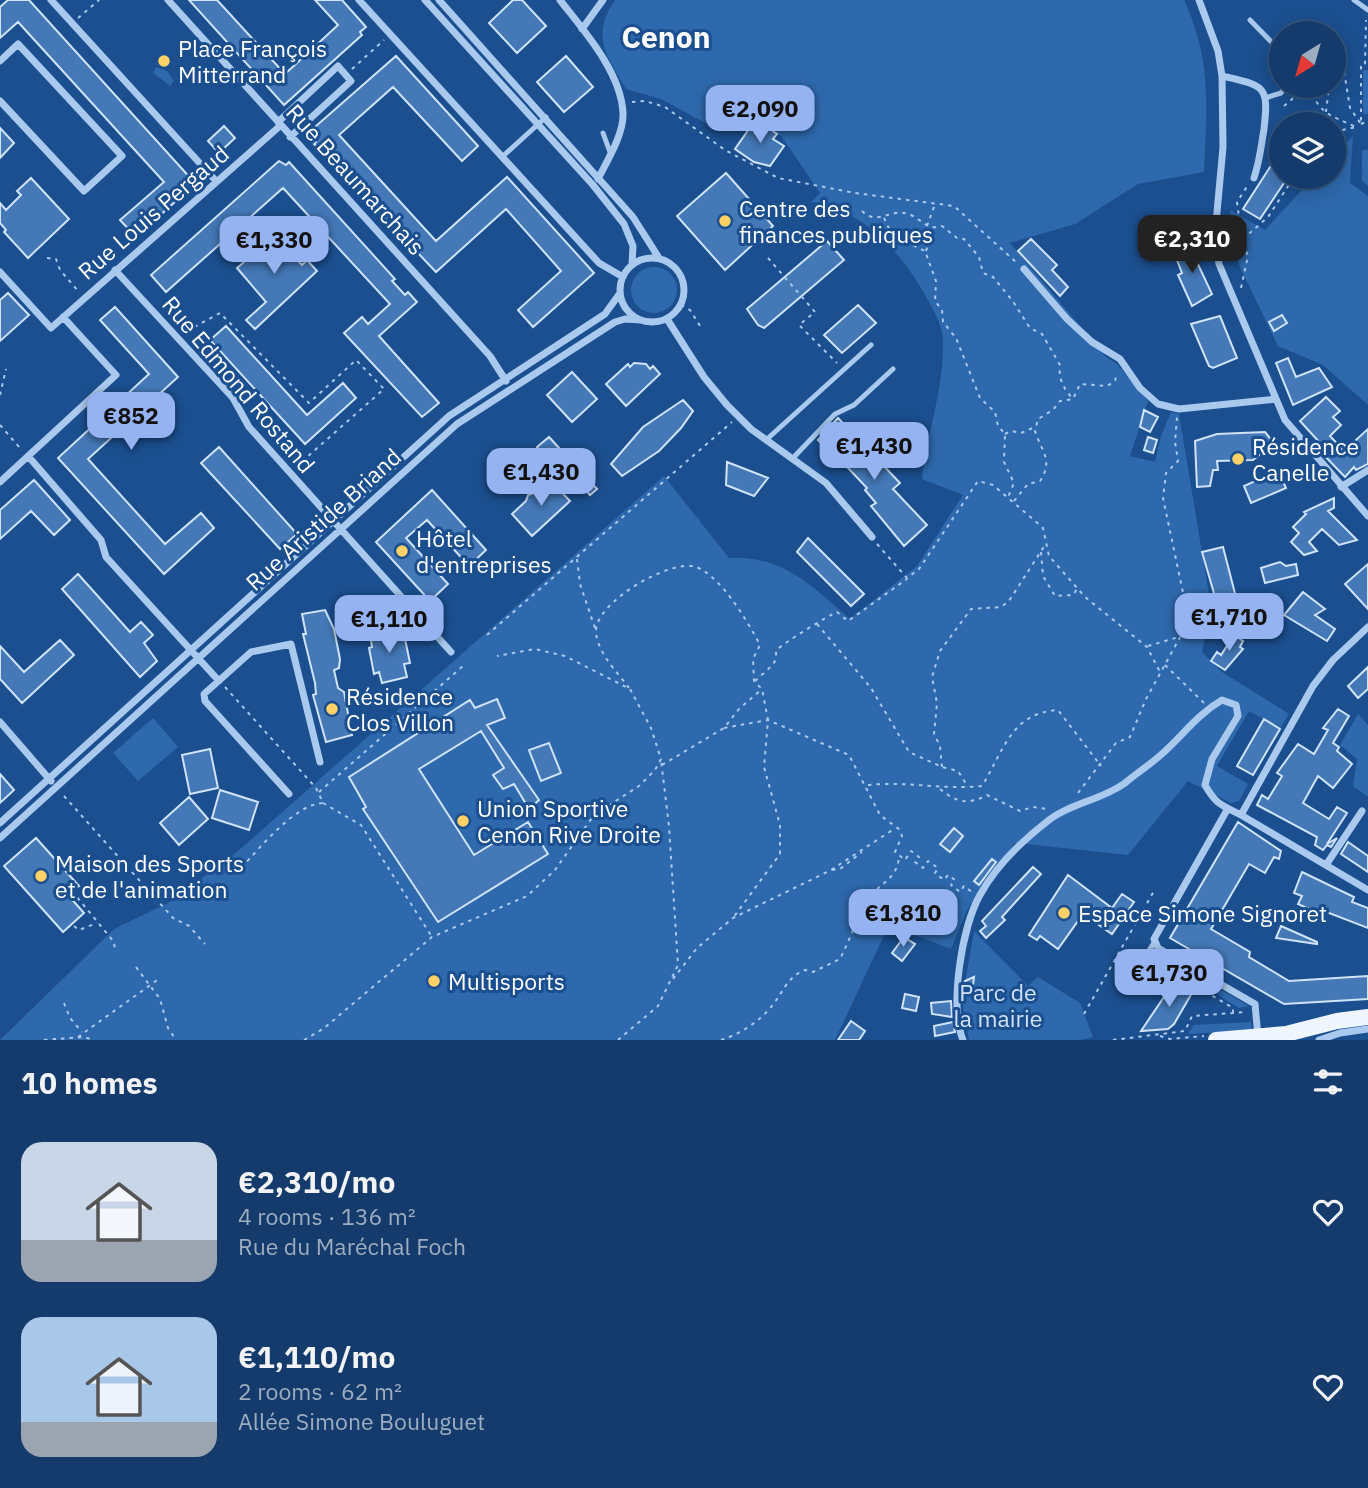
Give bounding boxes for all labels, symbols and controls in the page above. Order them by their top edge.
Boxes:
district label: Cenon [621,17,711,56]
north arrow [1269,21,1346,98]
map controls [1269,21,1346,189]
place label: Place François Mitterrand [178,33,327,89]
marker: Place François Mitterrand [156,53,172,69]
pin: €2,090 [703,86,817,145]
text: €2,090 [722,93,798,123]
street label: Rue Beaumarchais [280,97,432,261]
button: layers [1269,112,1346,189]
street label: Rue Louis Pergaud [71,138,235,286]
place label: Centre des finances publiques [739,193,933,249]
marker: Centre des finances publiques [717,213,733,229]
pin: €1,330 [217,216,331,276]
pin: €2,310 [1135,216,1249,275]
text: €2,310 [1154,223,1230,253]
text: €1,330 [236,224,312,254]
street label: Rue Edmond Rostand [156,289,322,479]
pin: €852 [90,392,172,452]
text: €852 [103,400,159,430]
pin: €1,430 [817,422,931,482]
text: €1,430 [836,430,912,460]
place label: Résidence Canelle [1252,431,1359,487]
street label: Rue Aristide Briand [239,441,407,597]
pin: €1,430 [484,448,598,508]
marker: Résidence Canelle [1230,451,1246,467]
text: €1,430 [503,456,579,486]
place label: Hôtel d'entreprises [416,523,552,579]
marker: Hôtel d'entreprises [394,543,410,559]
pin: €1,710 [1172,594,1286,653]
pin: €1,110 [332,596,446,655]
text: €1,710 [1191,601,1267,631]
text: €1,110 [351,603,427,633]
place label: Résidence Clos Villon [346,681,454,737]
marker: Résidence Clos Villon [324,701,340,717]
place label: Union Sportive Cenon Rive Droite [477,793,661,849]
marker: Union Sportive Cenon Rive Droite [455,813,471,829]
place label: Maison des Sports et de l'animation [55,848,244,904]
marker: Maison des Sports et de l'animation [33,868,49,884]
pin: €1,810 [846,890,960,949]
text: €1,810 [865,897,941,927]
place label: Espace Simone Signoret [1078,898,1327,928]
marker: Espace Simone Signoret [1056,905,1072,921]
pin: €1,730 [1112,950,1226,1009]
text: €1,730 [1131,957,1207,987]
place label: Multisports [448,966,565,996]
marker: Multisports [426,973,442,989]
park label: Parc de la mairie [954,977,1042,1033]
text: 10 homes [21,1063,158,1102]
icon: filters [1309,1063,1347,1101]
text: €2,310/mo [238,1162,395,1201]
icon: home [77,1170,161,1254]
icon: heart [1309,1193,1347,1231]
text: 4 rooms · 136 m² [238,1201,416,1231]
text: Rue du Maréchal Foch [238,1231,466,1261]
text: €1,110/mo [238,1337,395,1376]
icon: home [77,1345,161,1429]
icon: heart [1309,1368,1347,1406]
text: 2 rooms · 62 m² [238,1376,402,1406]
text: Allée Simone Bouluguet [238,1406,485,1436]

